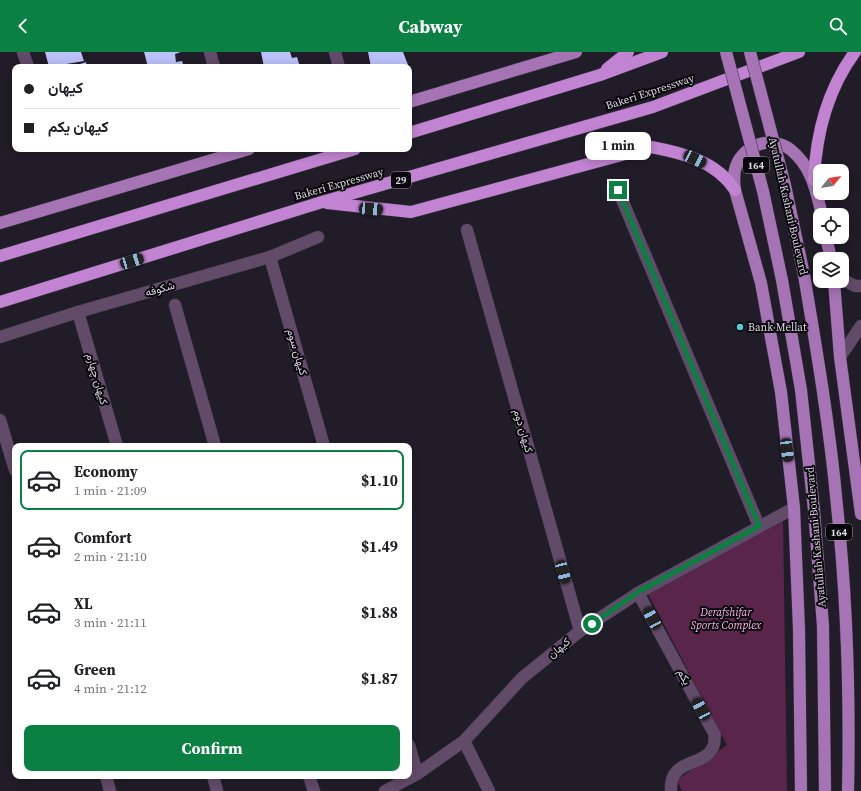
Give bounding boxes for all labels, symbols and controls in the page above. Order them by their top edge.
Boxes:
text: Cabway [398,14,463,39]
icon: back [12,15,34,37]
icon: search [827,15,849,37]
street label: Bakeri Expressway [604,71,696,113]
text: کیهان [48,77,83,98]
text: کیهان یکم [48,116,108,137]
callout: 1 min [585,132,651,160]
street label: Ayatullah Kashani Boulevard [765,136,811,277]
text: 1 min [601,137,635,154]
car [682,148,708,170]
road number: 164 [743,157,769,173]
street label: Bakeri Expressway [293,164,386,204]
north arrow [813,164,849,200]
map controls [813,164,849,288]
road number: 29 [391,172,411,188]
route end [609,181,627,199]
car [359,202,383,216]
button: locate [813,208,849,244]
car [119,252,145,270]
button: layers [813,252,849,288]
street label: شکوفه [144,278,177,300]
place label: Bank Mellat [748,320,807,335]
marker: Bank Mellat [735,322,745,332]
street label: کیهان سوم [283,327,311,377]
street label: کیهان چهارم [82,351,112,407]
street label: کیهان دوم [510,408,536,455]
car [780,437,794,463]
text: Economy [74,461,138,482]
icon: car [26,462,62,498]
street label: Ayatullah Kashani Boulevard [802,465,830,608]
text: $1.10 [361,470,398,491]
text: 1 min · 21:09 [74,482,147,499]
road number: 164 [826,524,852,540]
text: Comfort [74,527,132,548]
icon: car [26,528,62,564]
text: $1.49 [361,536,398,557]
text: 2 min · 21:10 [74,548,147,565]
car [554,559,572,585]
text: XL [74,593,93,614]
icon: car [26,594,62,630]
text: $1.88 [361,602,398,623]
car [641,605,663,631]
park label: Derafshifar Sports Complex [691,605,762,633]
text: 3 min · 21:11 [74,614,147,631]
route start [583,615,601,633]
street label: کیهان [544,634,574,662]
text: Green [74,659,116,680]
icon: car [26,660,62,696]
street label: یکم [674,666,694,688]
text: $1.87 [361,668,398,689]
text: 4 min · 21:12 [74,680,147,697]
car [690,696,712,722]
button: Confirm [24,725,400,771]

